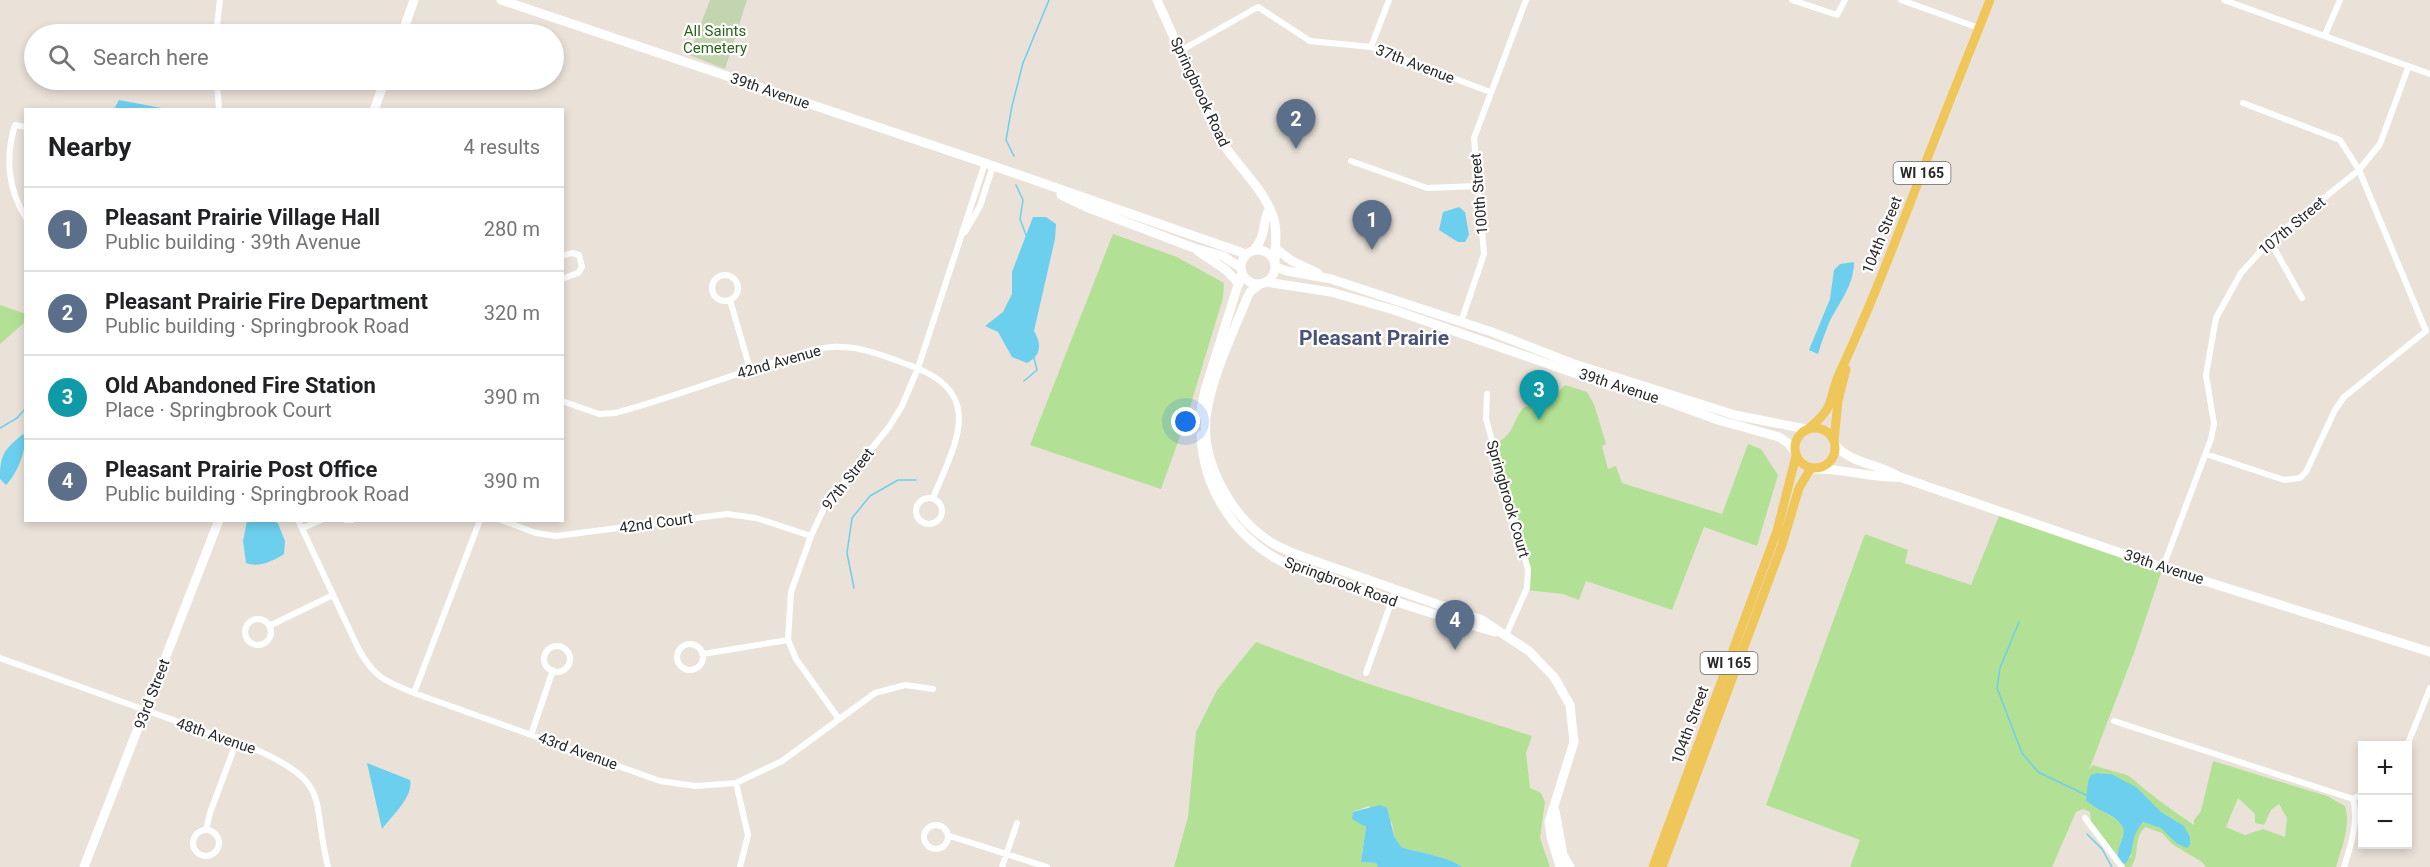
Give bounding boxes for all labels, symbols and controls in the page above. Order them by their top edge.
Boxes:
park label: All Saints Cemetery [683,22,747,57]
search box [24,24,564,90]
street label: Springbrook Road [1167,34,1233,150]
icon: search [45,41,78,74]
street label: 37th Avenue [1373,41,1457,87]
text: Search here [93,45,209,70]
street label: 39th Avenue [728,69,812,113]
pin: 2 [1276,100,1316,149]
text: Nearby [48,132,131,162]
text: 4 results [464,135,540,159]
street label: 100th Street [1466,152,1492,236]
road number: WI 165 [1894,162,1950,184]
street label: 107th Street [2255,193,2329,259]
street label: 104th Street [1858,194,1906,276]
pin: 1 [1352,200,1392,250]
text: Pleasant Prairie Village Hall [105,205,380,230]
text: 1 [62,217,73,241]
text: 280 m [484,217,540,241]
text: Public building · 39th Avenue [105,230,361,254]
text: Pleasant Prairie Fire Department [105,289,428,314]
text: 2 [62,301,73,325]
text: 320 m [484,301,540,325]
text: Public building · Springbrook Road [105,314,409,338]
district label: Pleasant Prairie [1299,326,1449,350]
street label: 42nd Avenue [735,341,823,383]
street label: 39th Avenue [1577,365,1661,407]
pin: 3 [1520,370,1558,420]
text: Old Abandoned Fire Station [105,373,376,398]
text: 3 [62,385,73,409]
text: 390 m [484,385,540,409]
text: Place · Springbrook Court [105,398,332,422]
your location [1171,407,1200,436]
street label: Springbrook Court [1483,438,1533,560]
street label: 97th Street [818,444,878,513]
text: Pleasant Prairie Post Office [105,457,377,482]
text: 4 [62,469,73,493]
text: 390 m [484,469,540,493]
text: Public building · Springbrook Road [105,482,409,506]
street label: 42nd Court [618,509,694,537]
street label: 39th Avenue [2122,546,2206,588]
street label: Springbrook Road [1282,553,1400,611]
pin: 4 [1436,600,1474,650]
road number: WI 165 [1700,652,1758,674]
street label: 93rd Street [130,656,174,732]
street label: 104th Street [1668,683,1712,766]
street label: 48th Avenue [174,714,258,758]
street label: 43rd Avenue [536,728,620,774]
map controls [2358,741,2412,849]
button: + [2358,741,2412,795]
button: − [2358,795,2412,849]

